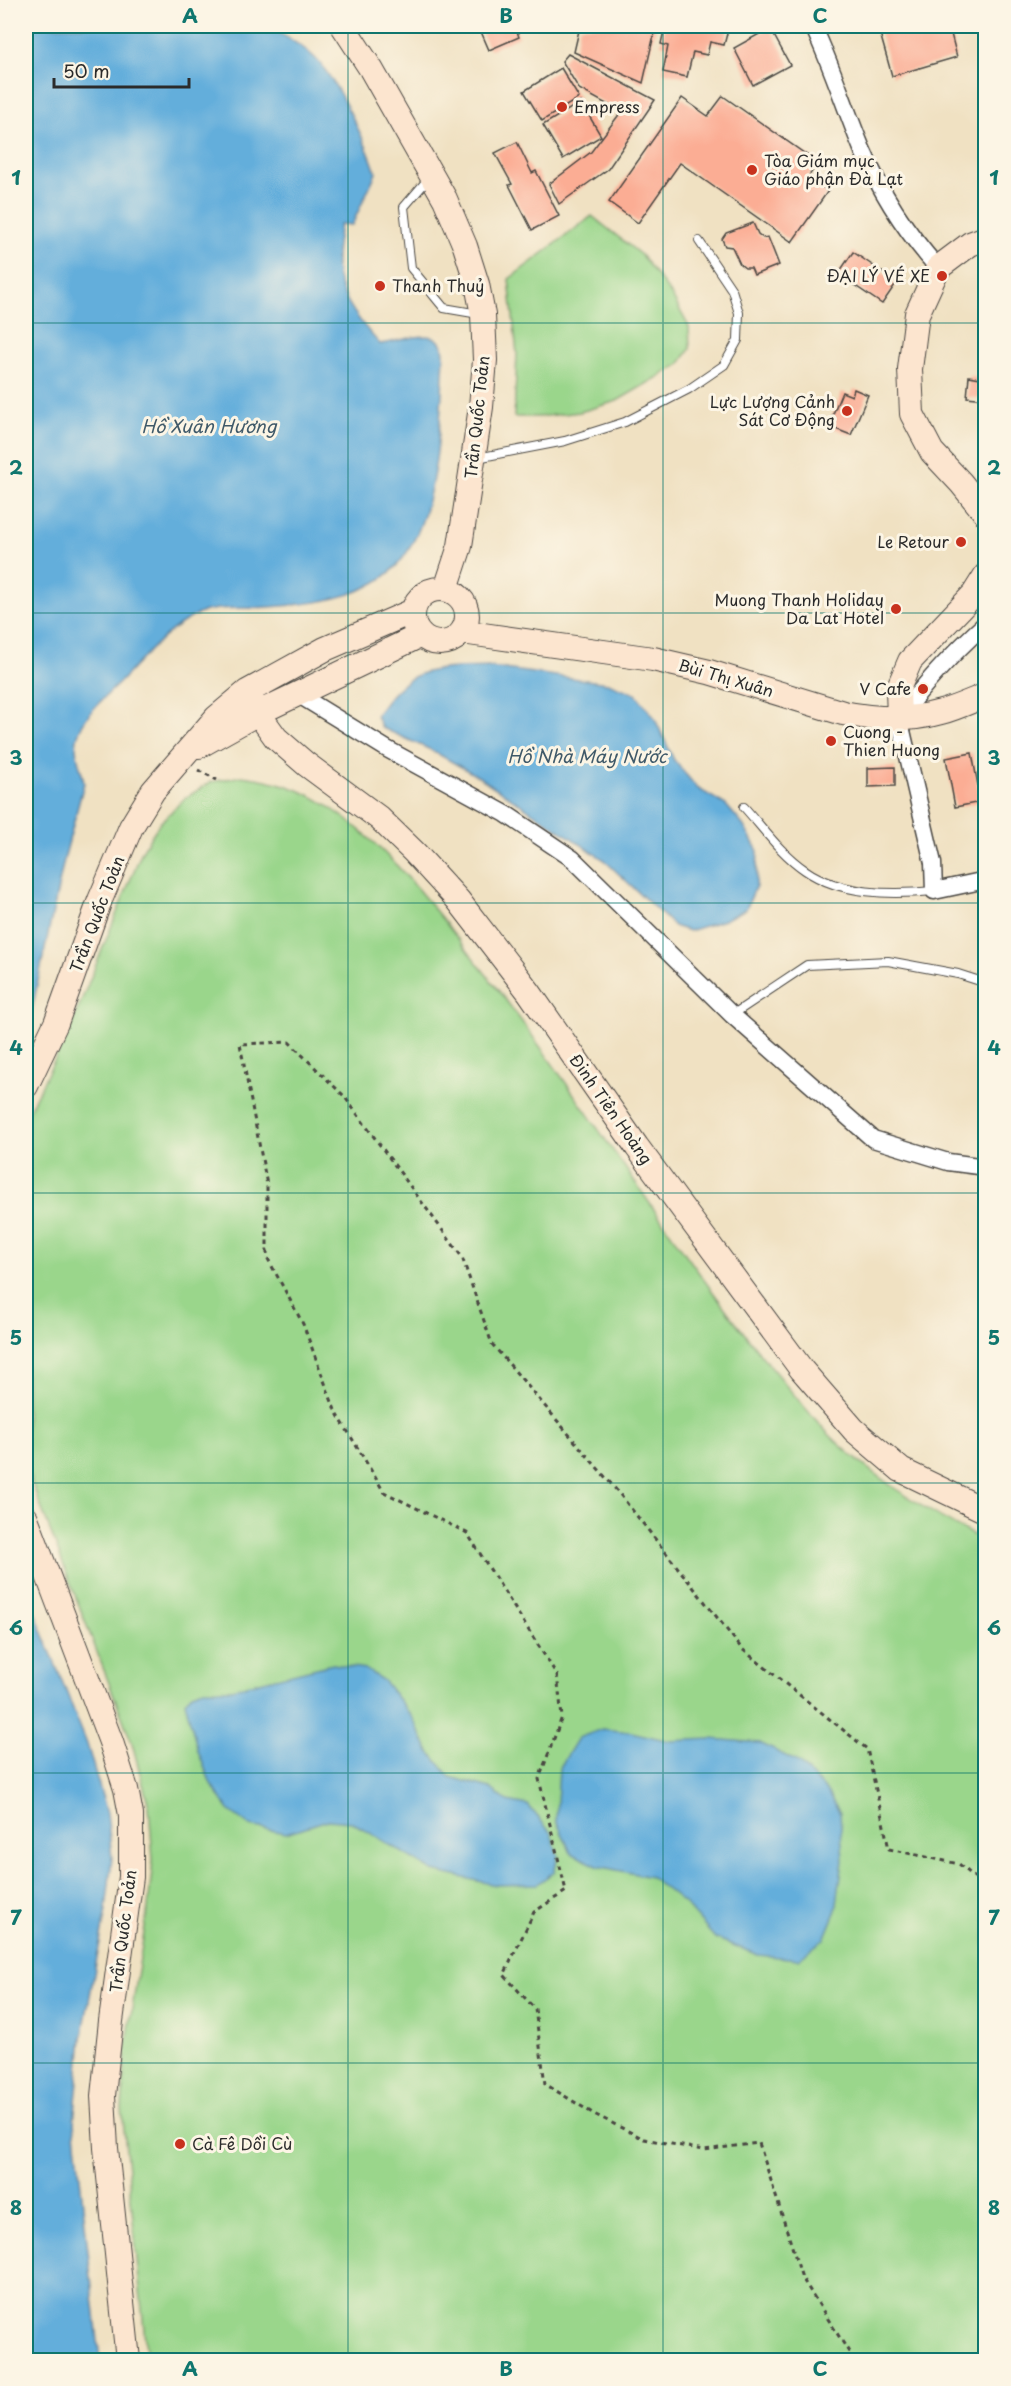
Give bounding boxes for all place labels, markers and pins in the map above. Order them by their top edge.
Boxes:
place label: Empress [574,94,640,118]
marker: Empress [555,100,569,114]
place label: Tòa Giám mục Giáo phận Đà Lạt [764,148,903,190]
marker: Tòa Giám mục Giáo phận Đà Lạt [745,163,759,177]
place label: ĐẠI LÝ VÉ XE [827,263,930,287]
marker: ĐẠI LÝ VÉ XE [935,269,949,283]
place label: Thanh Thuỷ [392,273,484,297]
marker: Thanh Thuỷ [373,279,387,293]
place label: Lực Lượng Cảnh Sát Cơ Động [710,389,835,431]
marker: Lực Lượng Cảnh Sát Cơ Động [840,404,854,418]
place label: Le Retour [877,529,950,553]
marker: Le Retour [954,535,968,549]
place label: Muong Thanh Holiday Da Lat Hotel [715,587,884,629]
marker: Muong Thanh Holiday Da Lat Hotel [889,602,903,616]
place label: V Cafe [859,676,911,700]
marker: V Cafe [916,682,930,696]
place label: Cuong - Thien Huong [843,719,940,761]
marker: Cuong - Thien Huong [824,734,838,748]
place label: Cà Fê Dồi Cù [192,2131,292,2155]
marker: Cà Fê Dồi Cù [173,2137,187,2151]

